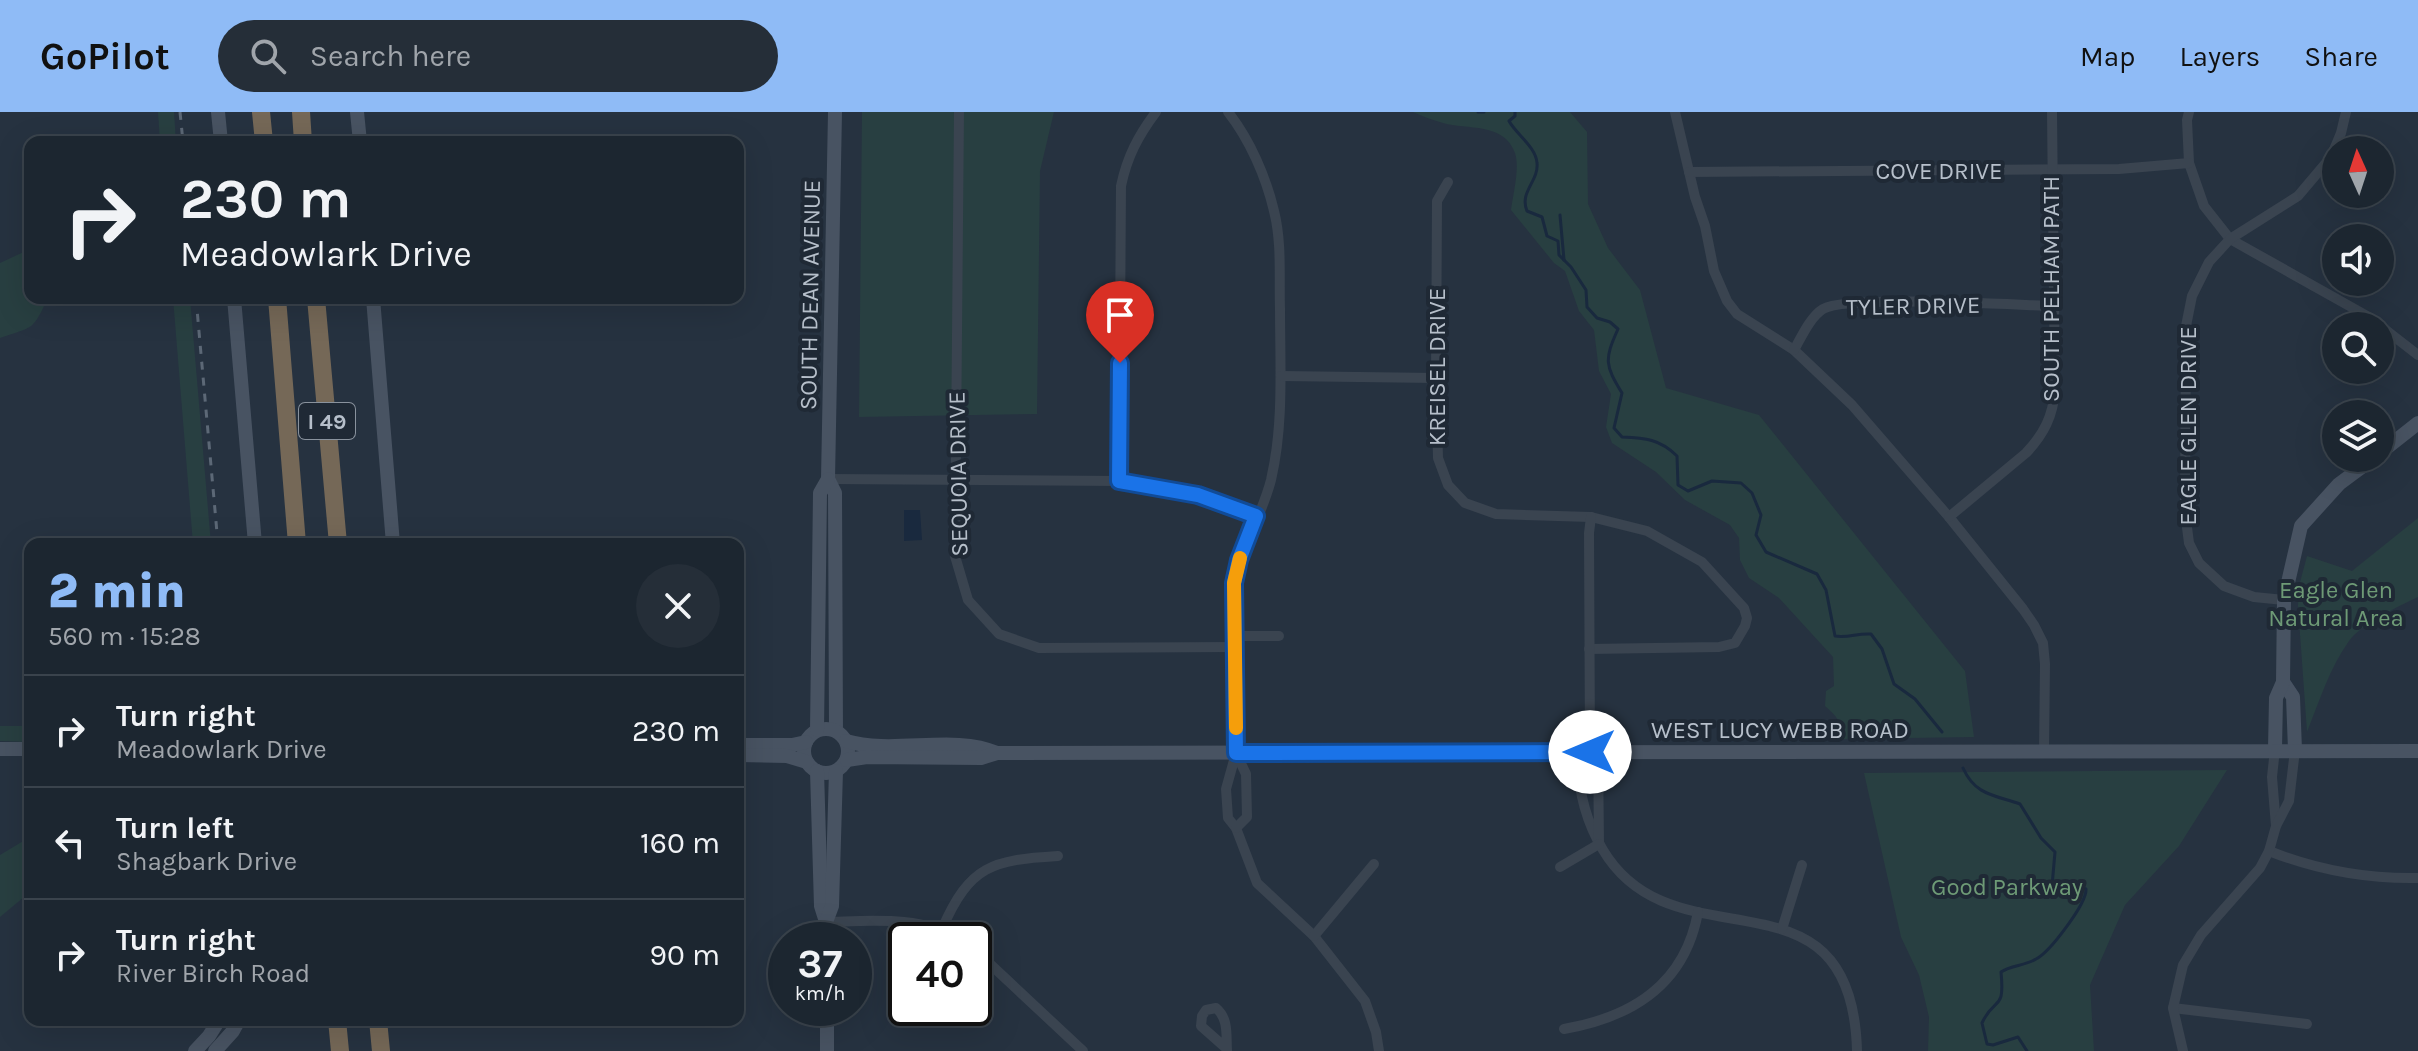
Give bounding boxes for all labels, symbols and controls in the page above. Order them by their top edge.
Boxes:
search box [218,20,778,92]
text: GoPilot [40,34,170,79]
icon: search [246,34,290,78]
text: Search here [310,38,471,74]
text: Map [2080,40,2135,73]
text: Layers [2179,40,2260,73]
text: Share [2304,40,2378,73]
north arrow [2322,136,2394,208]
map controls [2322,136,2394,472]
street label: COVE DRIVE [1876,157,2002,185]
text: 230 m [180,166,351,231]
icon: right [48,168,152,272]
street label: SOUTH PELHAM PATH [2037,176,2065,402]
street label: SOUTH DEAN AVENUE [794,180,826,410]
button: sound [2322,224,2394,296]
text: Meadowlark Drive [180,233,472,275]
pin [1086,281,1154,363]
street label: KREISEL DRIVE [1423,288,1451,446]
street label: TYLER DRIVE [1845,291,1981,321]
icon: arrive [1098,293,1142,337]
button: search [2322,312,2394,384]
street label: EAGLE GLEN DRIVE [2174,326,2202,526]
street label: SEQUOIA DRIVE [943,391,973,557]
button: layers [2322,400,2394,472]
road number: I 49 [299,403,355,439]
text: 2 min [48,563,186,619]
button: close [636,564,720,648]
park label: Eagle Glen Natural Area [2268,576,2404,632]
text: 560 m · 15:28 [48,621,201,652]
text: Turn right [116,698,256,734]
icon: right [48,709,92,753]
position arrow [1548,710,1632,794]
text: 230 m [632,713,720,749]
street label: WEST LUCY WEBB ROAD [1651,716,1909,744]
text: Meadowlark Drive [116,734,327,765]
text: Turn left [116,810,234,846]
icon: left [48,821,92,865]
text: 160 m [640,825,720,861]
text: Shagbark Drive [116,846,297,877]
park label: Good Parkway [1931,873,2083,901]
text: Turn right [116,922,256,958]
speed limit sign: 40 [888,922,992,1026]
icon: right [48,933,92,977]
text: 90 m [650,937,720,973]
text: 37 [798,940,842,987]
text: River Birch Road [116,958,310,989]
text: km/h [795,982,845,1005]

